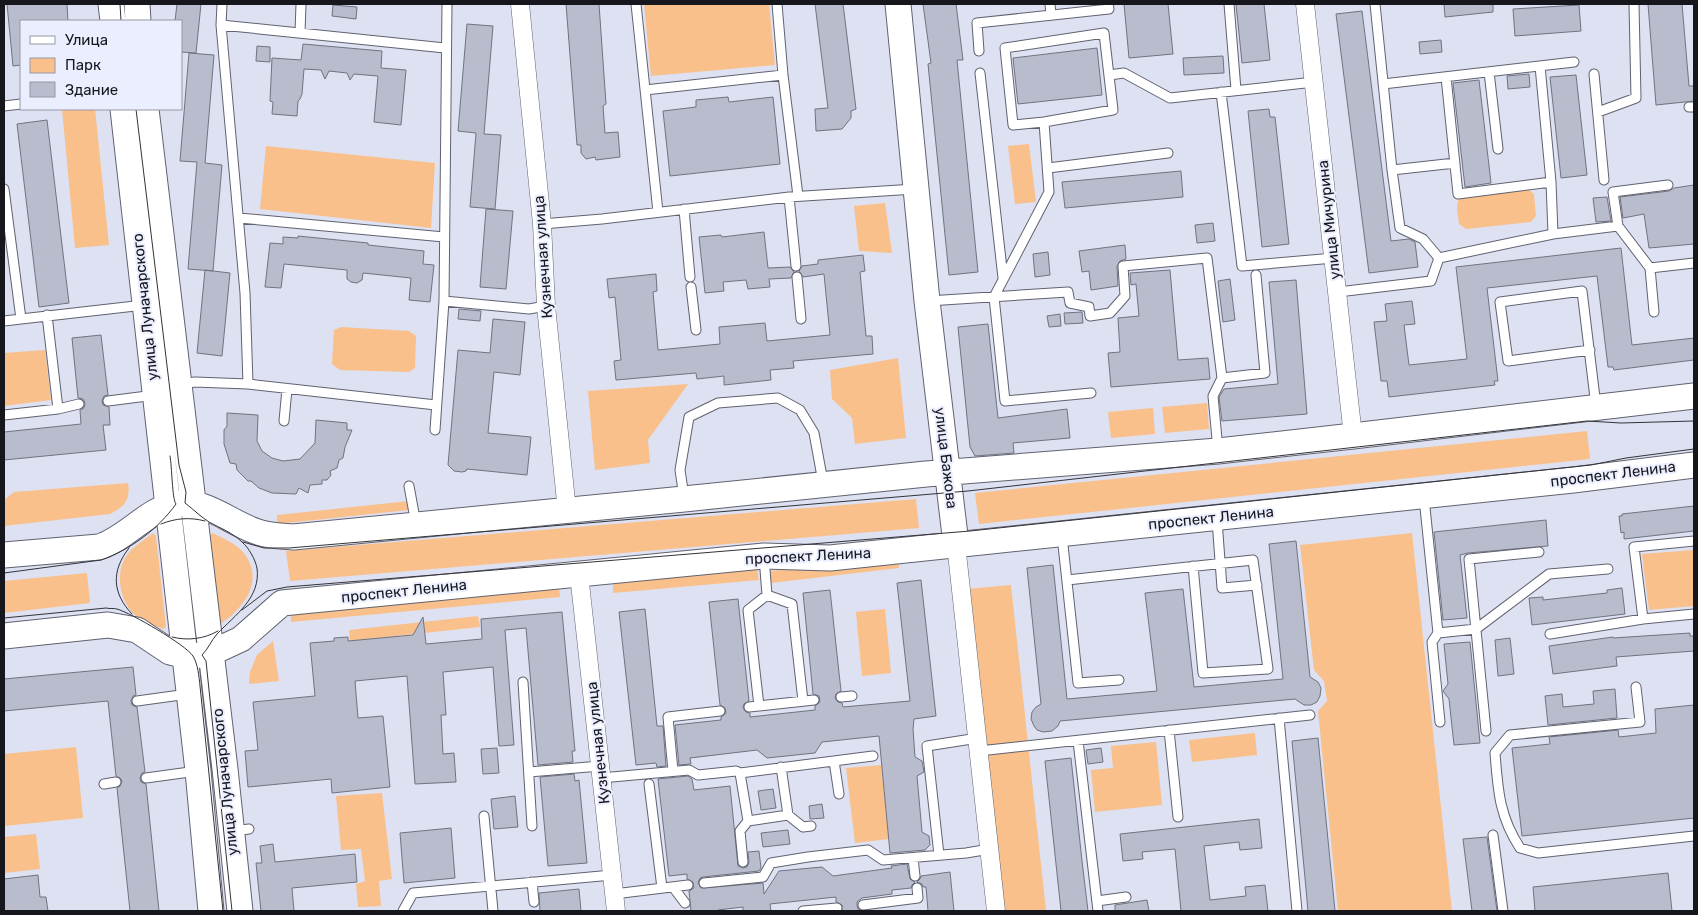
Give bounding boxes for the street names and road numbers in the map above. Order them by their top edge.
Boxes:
street label: улица Мичурина [1314,159,1344,281]
street label: Кузнечная улица [530,195,556,319]
street label: улица Луначарского [128,232,162,382]
street label: улица Бажова [931,406,961,510]
street label: проспект Ленина [1549,457,1677,491]
street label: проспект Ленина [1147,502,1275,534]
street label: проспект Ленина [745,544,871,568]
street label: проспект Ленина [340,575,468,607]
street label: Кузнечная улица [583,681,613,805]
street label: улица Луначарского [208,707,242,857]

